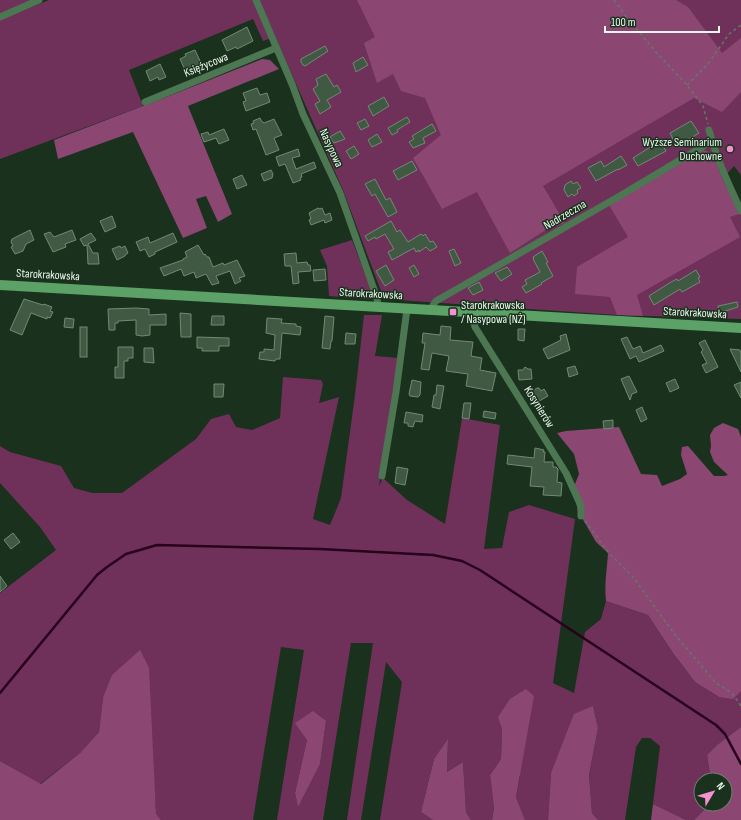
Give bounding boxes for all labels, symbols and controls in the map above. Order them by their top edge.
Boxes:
scale bar [605,8,719,34]
text: 100 m [611,15,636,30]
street label: Księżycowa [182,49,231,81]
street label: Nasypowa [316,126,347,170]
place label: Wyższe Seminarium Duchowne [642,135,722,164]
marker: Wyższe Seminarium Duchowne [725,144,735,154]
street label: Nadrzeczna [541,197,589,233]
street label: Starokrakowska [16,266,81,284]
street label: Starokrakowska [339,285,404,303]
place label: Starokrakowska / Nasypowa (NŻ) [461,298,526,327]
street label: Starokrakowska [663,304,728,322]
marker: Starokrakowska / Nasypowa (NŻ) [448,307,458,317]
street label: Kosynierów [520,383,558,431]
north arrow [693,772,733,812]
text: N [714,780,727,793]

